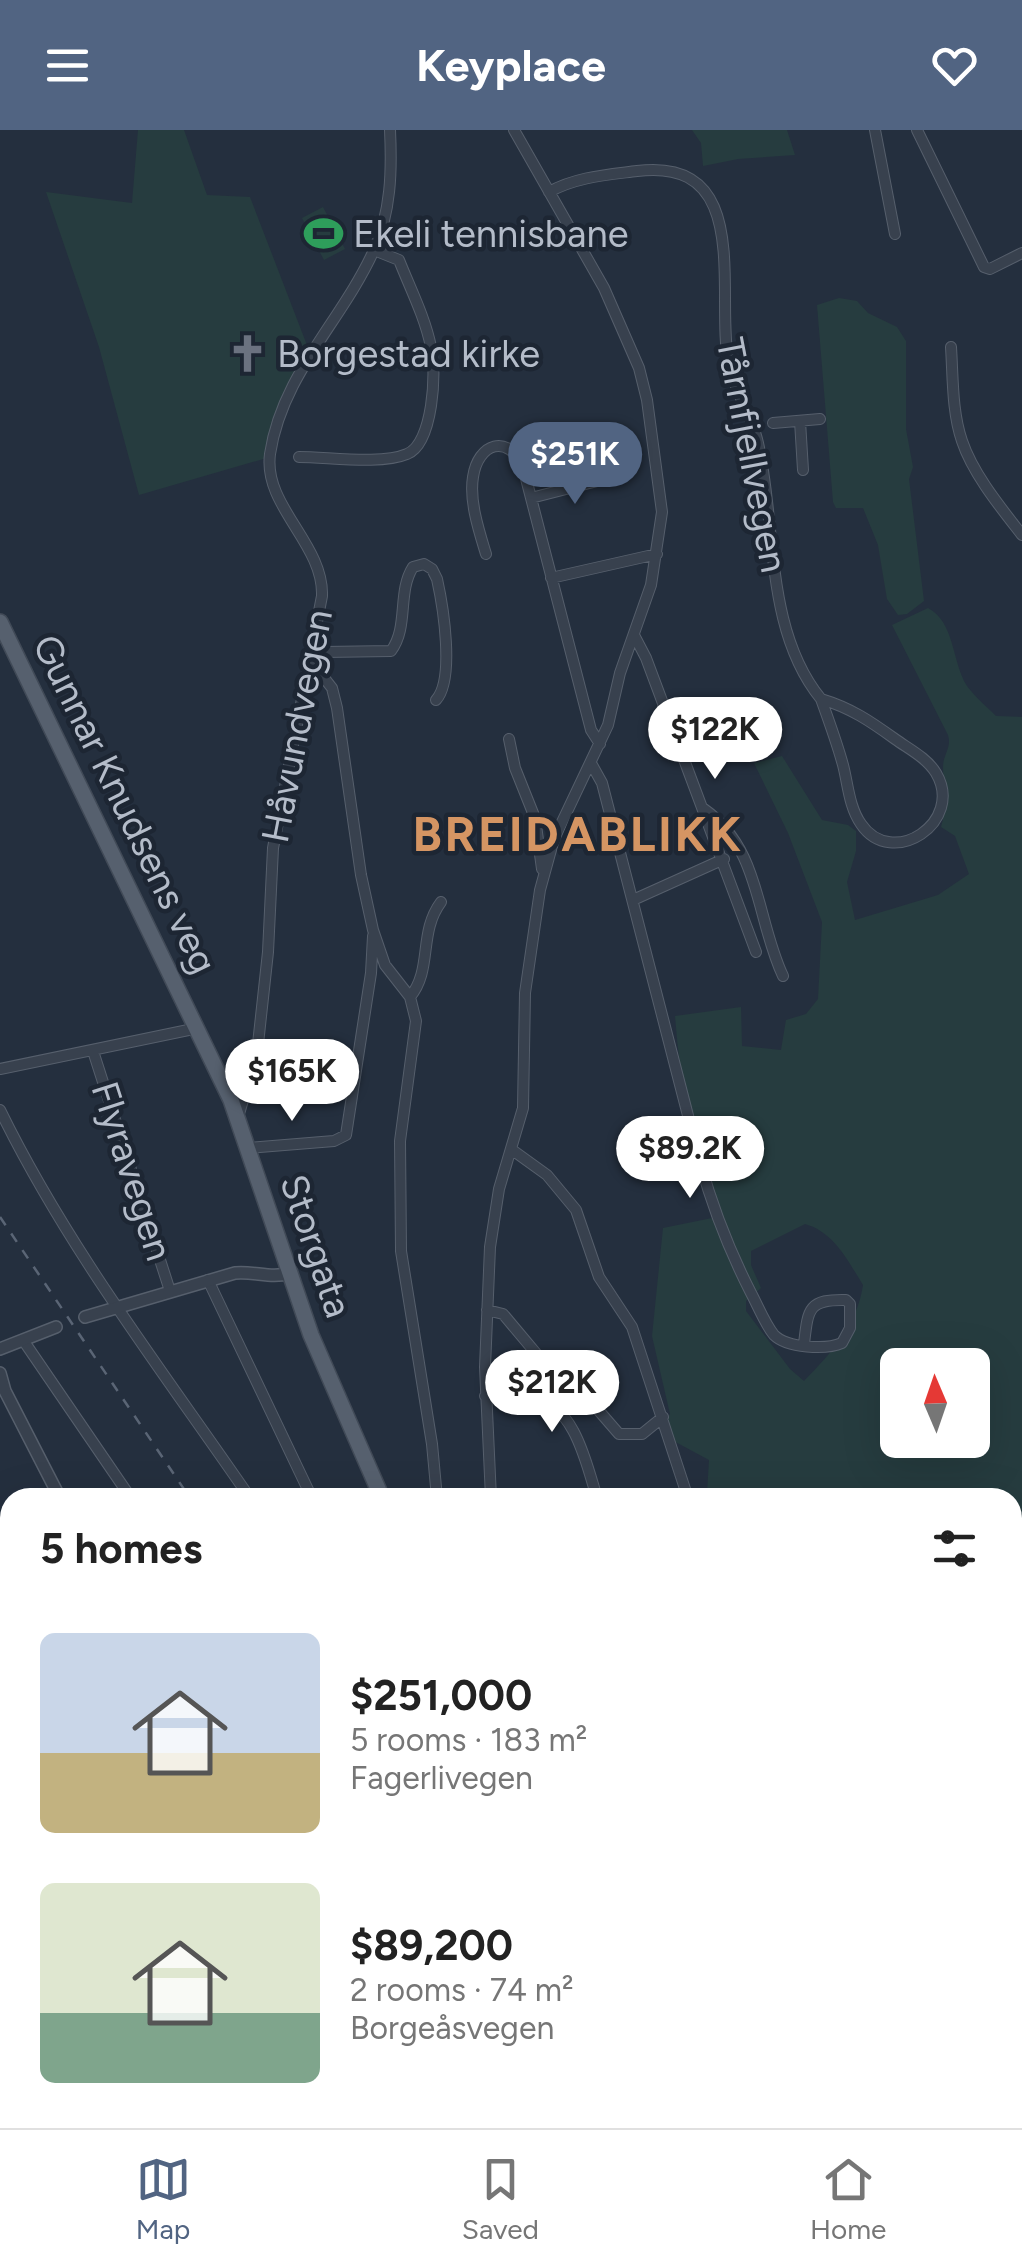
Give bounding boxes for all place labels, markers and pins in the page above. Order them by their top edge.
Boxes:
place label: Ekeli tennisbane [353,211,628,257]
sports icon: Ekeli tennisbane [302,213,344,255]
place label: Borgestad kirke [277,331,540,377]
church icon: Borgestad kirke [226,333,268,375]
pin: $251K [505,422,645,507]
pin: $122K [645,697,785,782]
pin: $165K [222,1039,362,1124]
pin: $89.2K [609,1116,771,1201]
pin: $212K [482,1350,622,1435]

